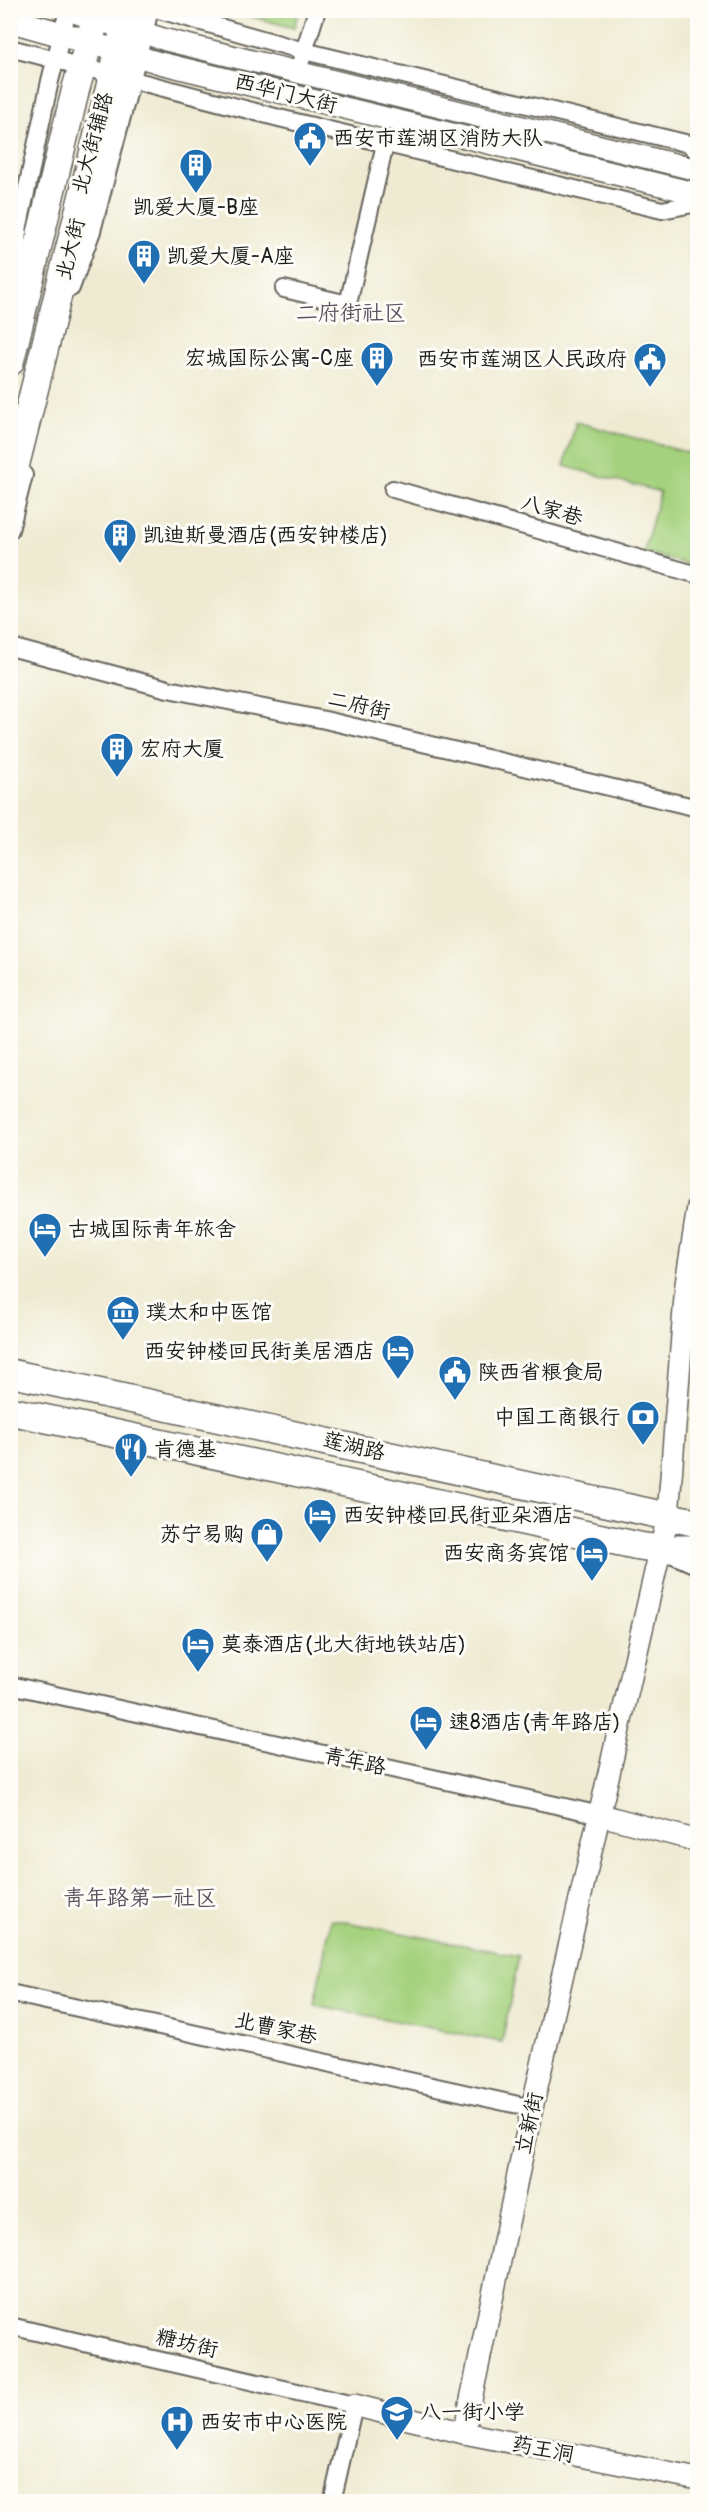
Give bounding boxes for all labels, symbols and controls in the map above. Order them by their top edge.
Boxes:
street label: 西华门大街 [232,68,340,119]
street label: 北大街辅路 [66,89,119,197]
public building icon: 西安市莲湖区消防大队 [292,120,328,167]
place label: 西安市莲湖区消防大队 [333,125,543,152]
building icon: 凯爱大厦-B座 [178,147,214,194]
place label: 凯爱大厦-B座 [133,194,259,221]
street label: 北大街 [50,215,91,283]
building icon: 凯爱大厦-A座 [126,238,162,285]
place label: 凯爱大厦-A座 [167,243,295,270]
district label: 二府街社区 [296,299,406,327]
building icon: 宏城国际公寓-C座 [359,340,395,387]
public building icon: 西安市莲湖区人民政府 [632,341,668,388]
place label: 宏城国际公寓-C座 [185,345,354,372]
place label: 西安市莲湖区人民政府 [417,346,627,373]
street label: 八家巷 [518,489,586,532]
building icon: 凯迪斯曼酒店(西安钟楼店) [102,517,138,564]
place label: 凯迪斯曼酒店(西安钟楼店) [143,522,388,549]
street label: 二府街 [325,685,393,726]
building icon: 宏府大厦 [99,731,135,778]
place label: 宏府大厦 [140,736,224,763]
hotel icon: 古城国际青年旅舍 [27,1211,63,1258]
place label: 古城国际青年旅舍 [68,1216,236,1243]
museum icon: 璞太和中医馆 [105,1294,141,1341]
place label: 璞太和中医馆 [146,1299,272,1326]
hotel icon: 西安钟楼回民街美居酒店 [380,1333,416,1380]
place label: 西安钟楼回民街美居酒店 [144,1338,375,1365]
public building icon: 陕西省粮食局 [437,1354,473,1401]
place label: 陕西省粮食局 [478,1359,604,1386]
bank icon: 中国工商银行 [625,1399,661,1446]
place label: 中国工商银行 [494,1404,620,1431]
street label: 莲湖路 [320,1426,388,1467]
restaurant icon: 肯德基 [113,1431,149,1478]
place label: 肯德基 [154,1436,217,1463]
hotel icon: 西安钟楼回民街亚朵酒店 [302,1497,338,1544]
place label: 西安钟楼回民街亚朵酒店 [343,1502,574,1529]
shop icon: 苏宁易购 [249,1516,285,1563]
place label: 苏宁易购 [160,1521,244,1548]
hotel icon: 西安商务宾馆 [574,1535,610,1582]
place label: 西安商务宾馆 [443,1540,569,1567]
hotel icon: 莫泰酒店(北大街地铁站店) [180,1626,216,1673]
place label: 莫泰酒店(北大街地铁站店) [221,1631,466,1658]
hotel icon: 速8酒店(青年路店) [408,1704,444,1751]
place label: 速8酒店(青年路店) [449,1709,621,1736]
street label: 青年路 [321,1742,389,1781]
district label: 青年路第一社区 [63,1884,217,1912]
street label: 北曹家巷 [232,2007,320,2050]
street label: 立新街 [510,2089,549,2157]
street label: 糖坊街 [153,2323,221,2364]
school or university icon: 八一街小学 [379,2394,415,2441]
place label: 八一街小学 [420,2399,525,2426]
hospital icon: 西安市中心医院 [159,2404,195,2451]
place label: 西安市中心医院 [200,2409,347,2436]
street label: 药王洞 [509,2430,576,2469]

